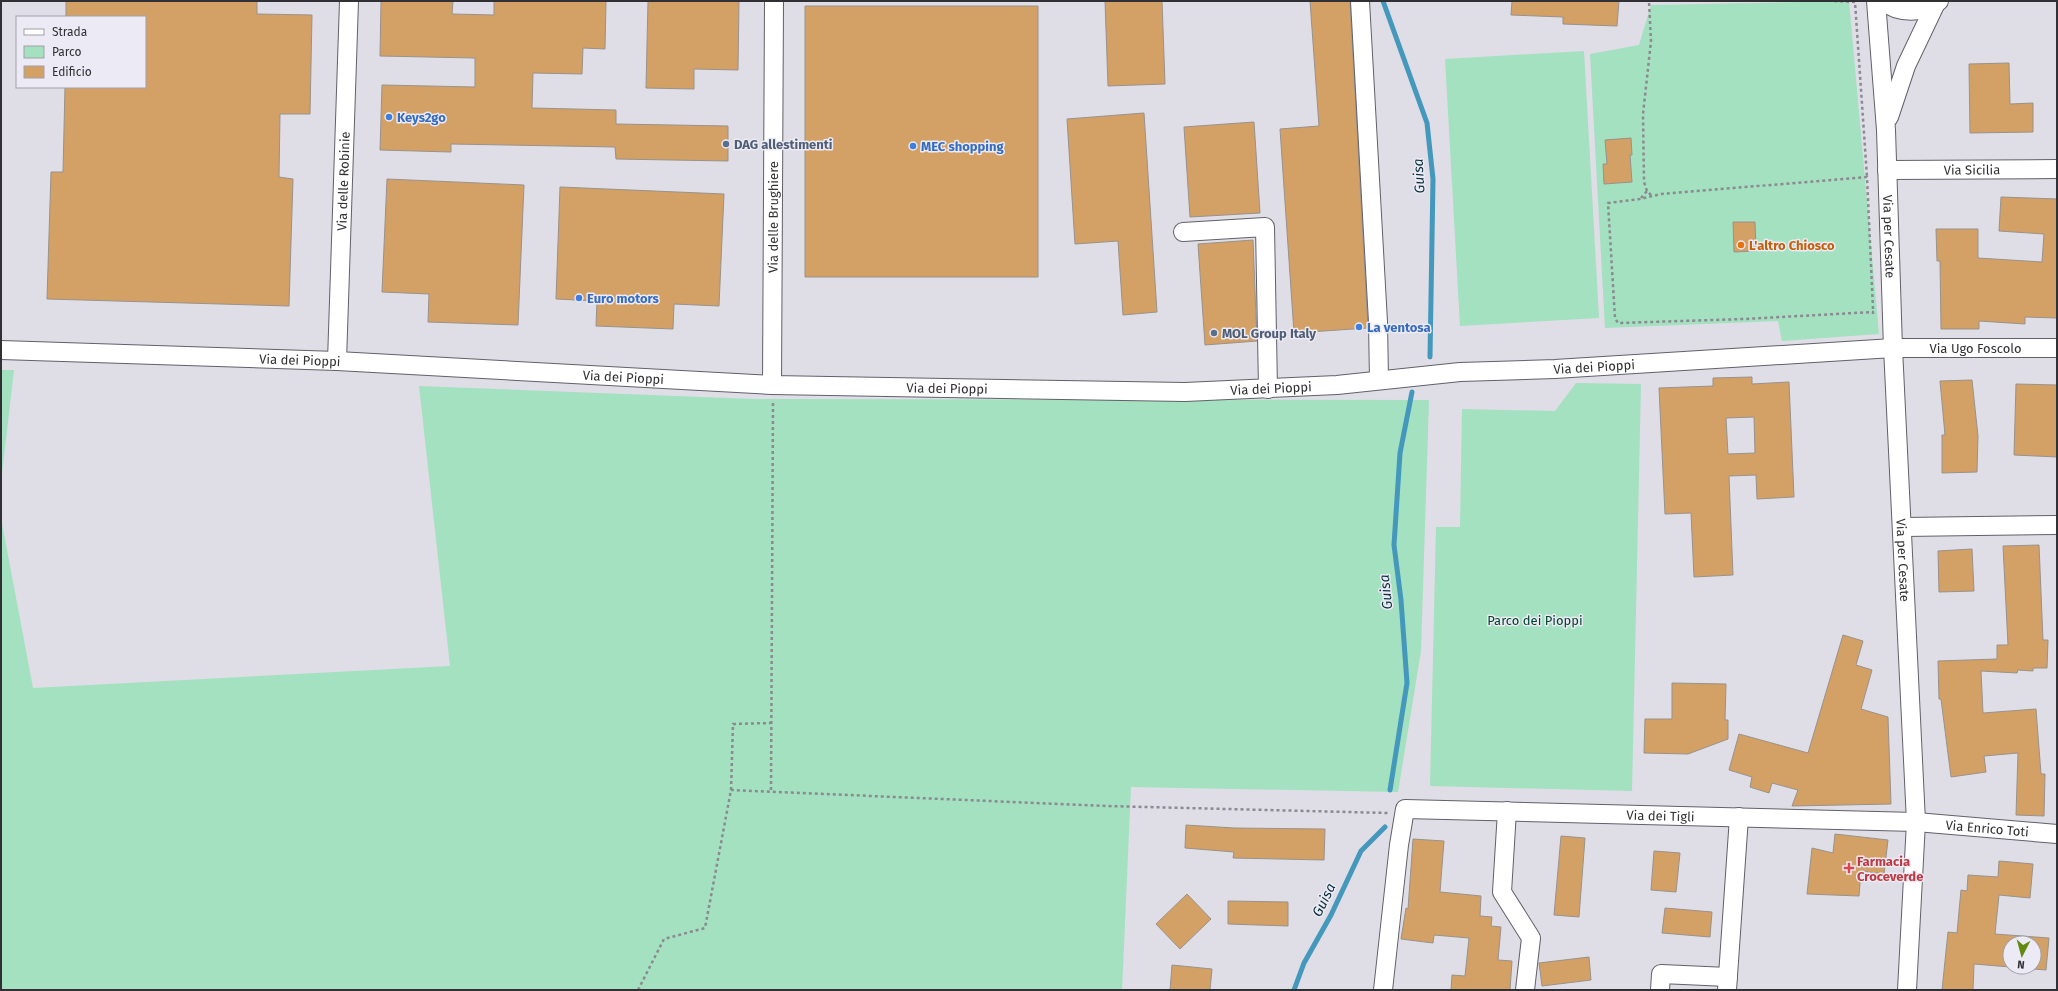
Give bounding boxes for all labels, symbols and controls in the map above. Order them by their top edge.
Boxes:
legend [16,16,146,88]
text: Strada [52,25,87,39]
text: Parco [52,45,82,59]
text: Edificio [52,65,92,79]
place label: Keys2go [397,110,446,125]
marker: Keys2go [384,112,394,122]
street label: Via delle Robinie [334,131,352,231]
place label: DAG allestimenti [734,137,833,152]
marker: DAG allestimenti [721,139,731,149]
place label: MEC shopping [921,139,1004,154]
marker: MEC shopping [908,141,918,151]
water label: Guisa [1410,158,1428,194]
street label: Via delle Brughiere [765,161,781,273]
street label: Via Sicilia [1944,162,2000,177]
street label: Via per Cesate [1881,195,1898,279]
place label: L'altro Chiosco [1749,238,1835,253]
marker: L'altro Chiosco [1736,240,1746,250]
place label: Euro motors [587,291,660,306]
marker: Euro motors [574,293,584,303]
place label: La ventosa [1367,320,1431,335]
marker: La ventosa [1354,322,1364,332]
place label: MOL Group Italy [1222,326,1316,341]
marker: MOL Group Italy [1209,328,1219,338]
street label: Via Ugo Foscolo [1929,341,2022,356]
street label: Via dei Pioppi [259,351,341,369]
street label: Via dei Pioppi [1553,357,1635,377]
street label: Via dei Pioppi [582,367,664,387]
street label: Via dei Pioppi [1230,379,1312,397]
street label: Via dei Pioppi [906,380,988,396]
street label: Via per Cesate [1894,518,1913,602]
water label: Guisa [1376,574,1396,610]
park label: Parco dei Pioppi [1487,613,1583,628]
street label: Via dei Tigli [1626,807,1695,824]
street label: Via Enrico Toti [1945,817,2029,839]
place label: Farmacia Croceverde [1857,854,1923,884]
marker: Farmacia Croceverde [1844,863,1854,873]
water label: Guisa [1309,880,1339,920]
north arrow [2002,935,2042,975]
text: N [2017,958,2025,971]

